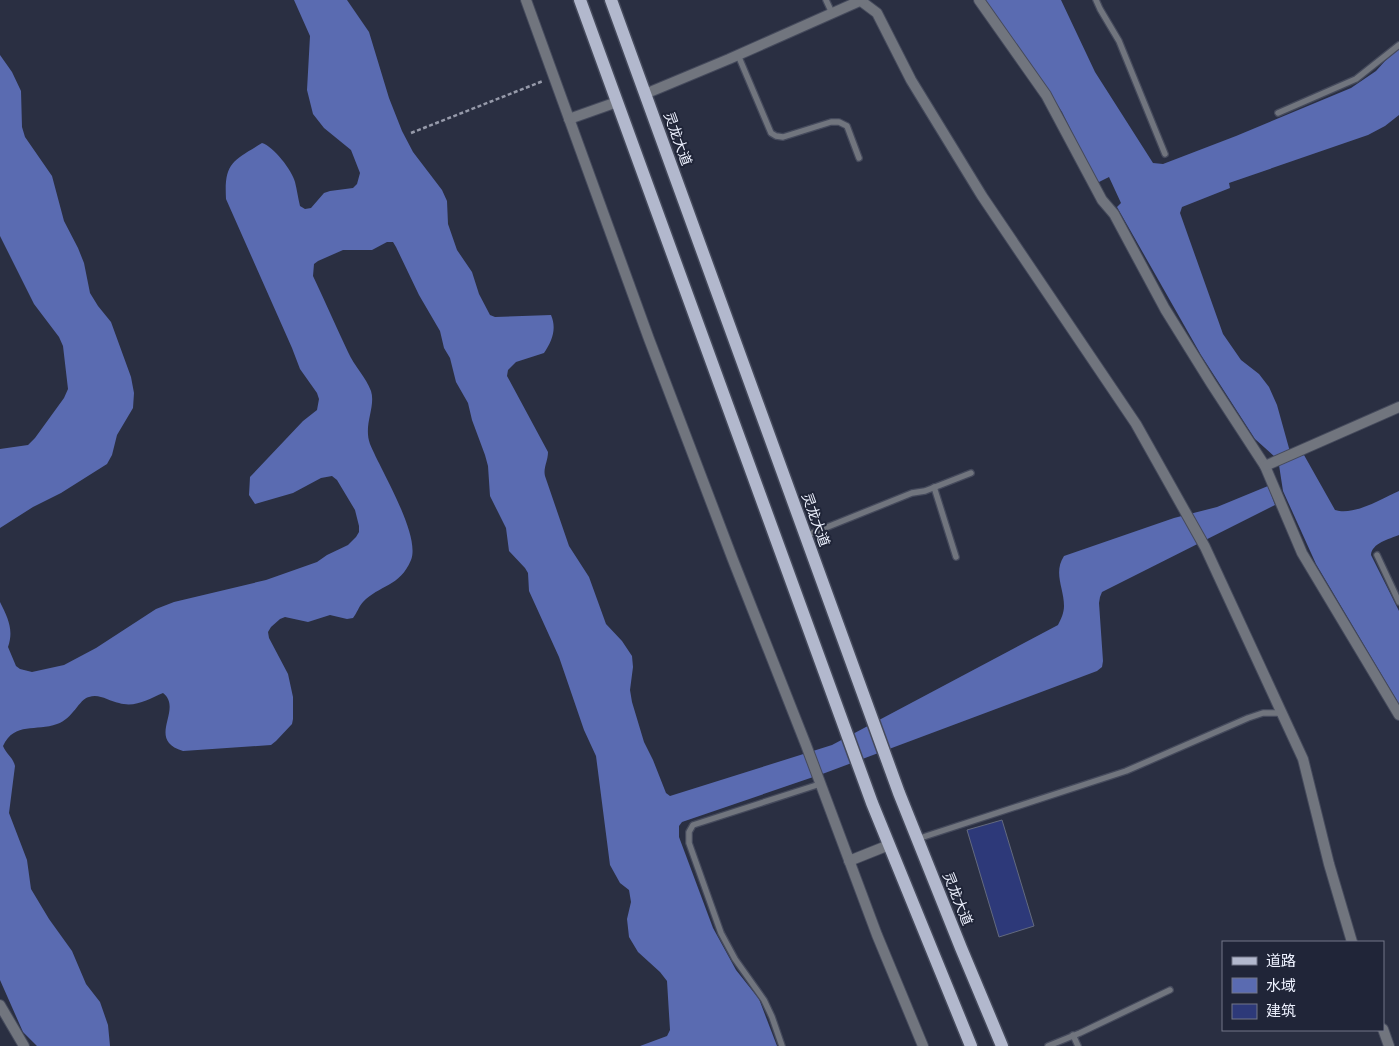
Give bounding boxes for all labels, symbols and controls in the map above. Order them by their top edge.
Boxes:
street label: 灵龙大道 [658,109,696,169]
street label: 灵龙大道 [796,490,834,550]
street label: 灵龙大道 [937,869,977,929]
legend [1222,941,1384,1031]
text: 道路 [1266,951,1296,972]
text: 水域 [1266,976,1296,997]
text: 建筑 [1266,1001,1296,1022]

